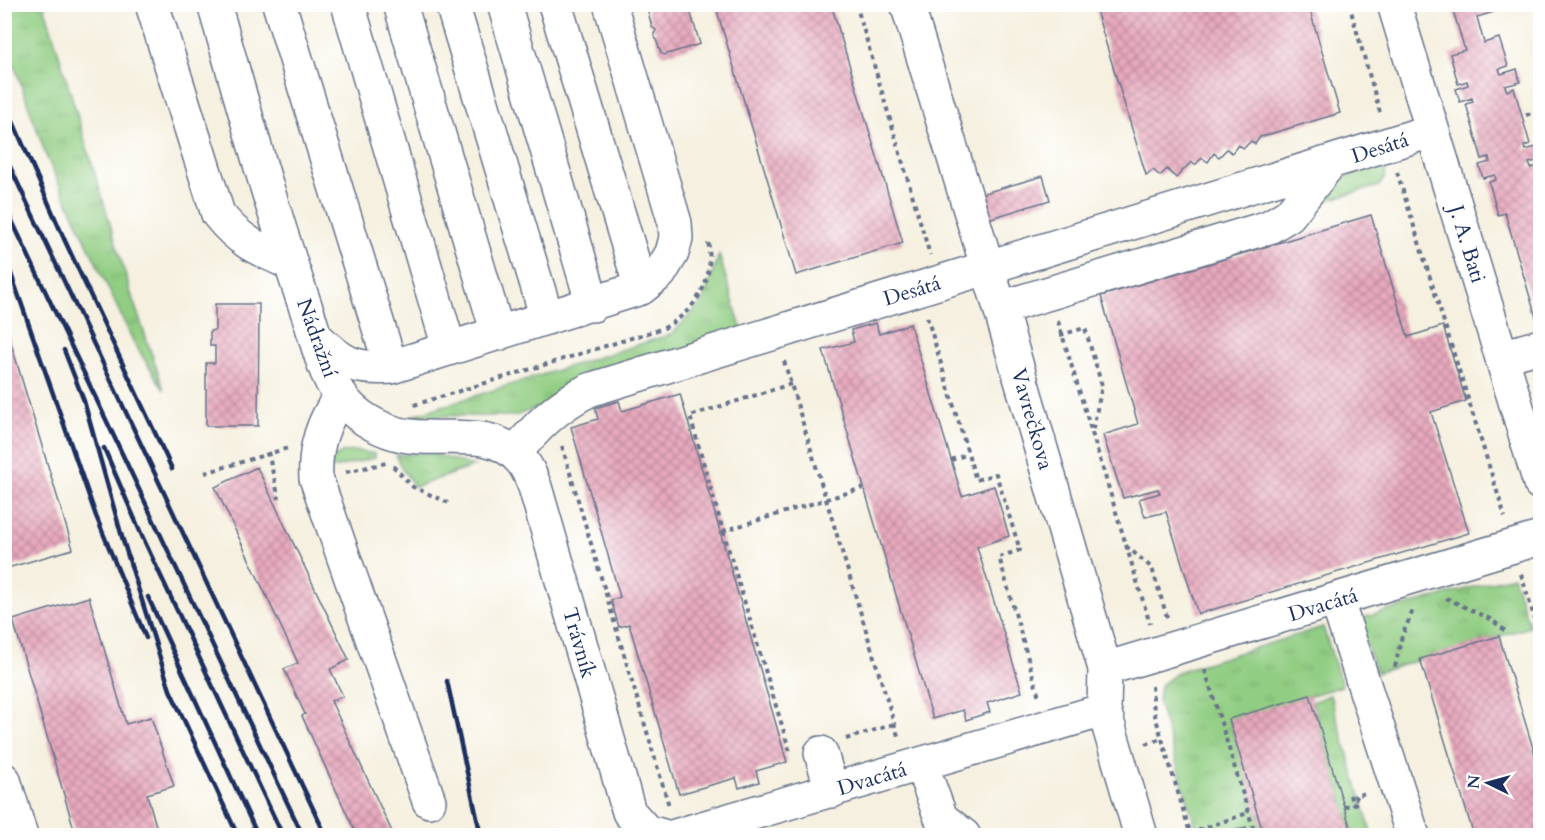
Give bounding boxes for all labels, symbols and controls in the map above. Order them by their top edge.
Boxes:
street label: Desátá [1348,125,1412,171]
street label: J. A. Bati [1441,199,1493,287]
street label: Desátá [880,269,944,313]
street label: Nádražní [289,294,345,382]
street label: Vavrečkova [1004,365,1060,473]
street label: Dvacátá [1285,581,1361,629]
street label: Trávník [555,604,603,682]
north arrow [1458,753,1518,813]
street label: Dvacátá [834,755,910,803]
text: N [1462,774,1486,790]

